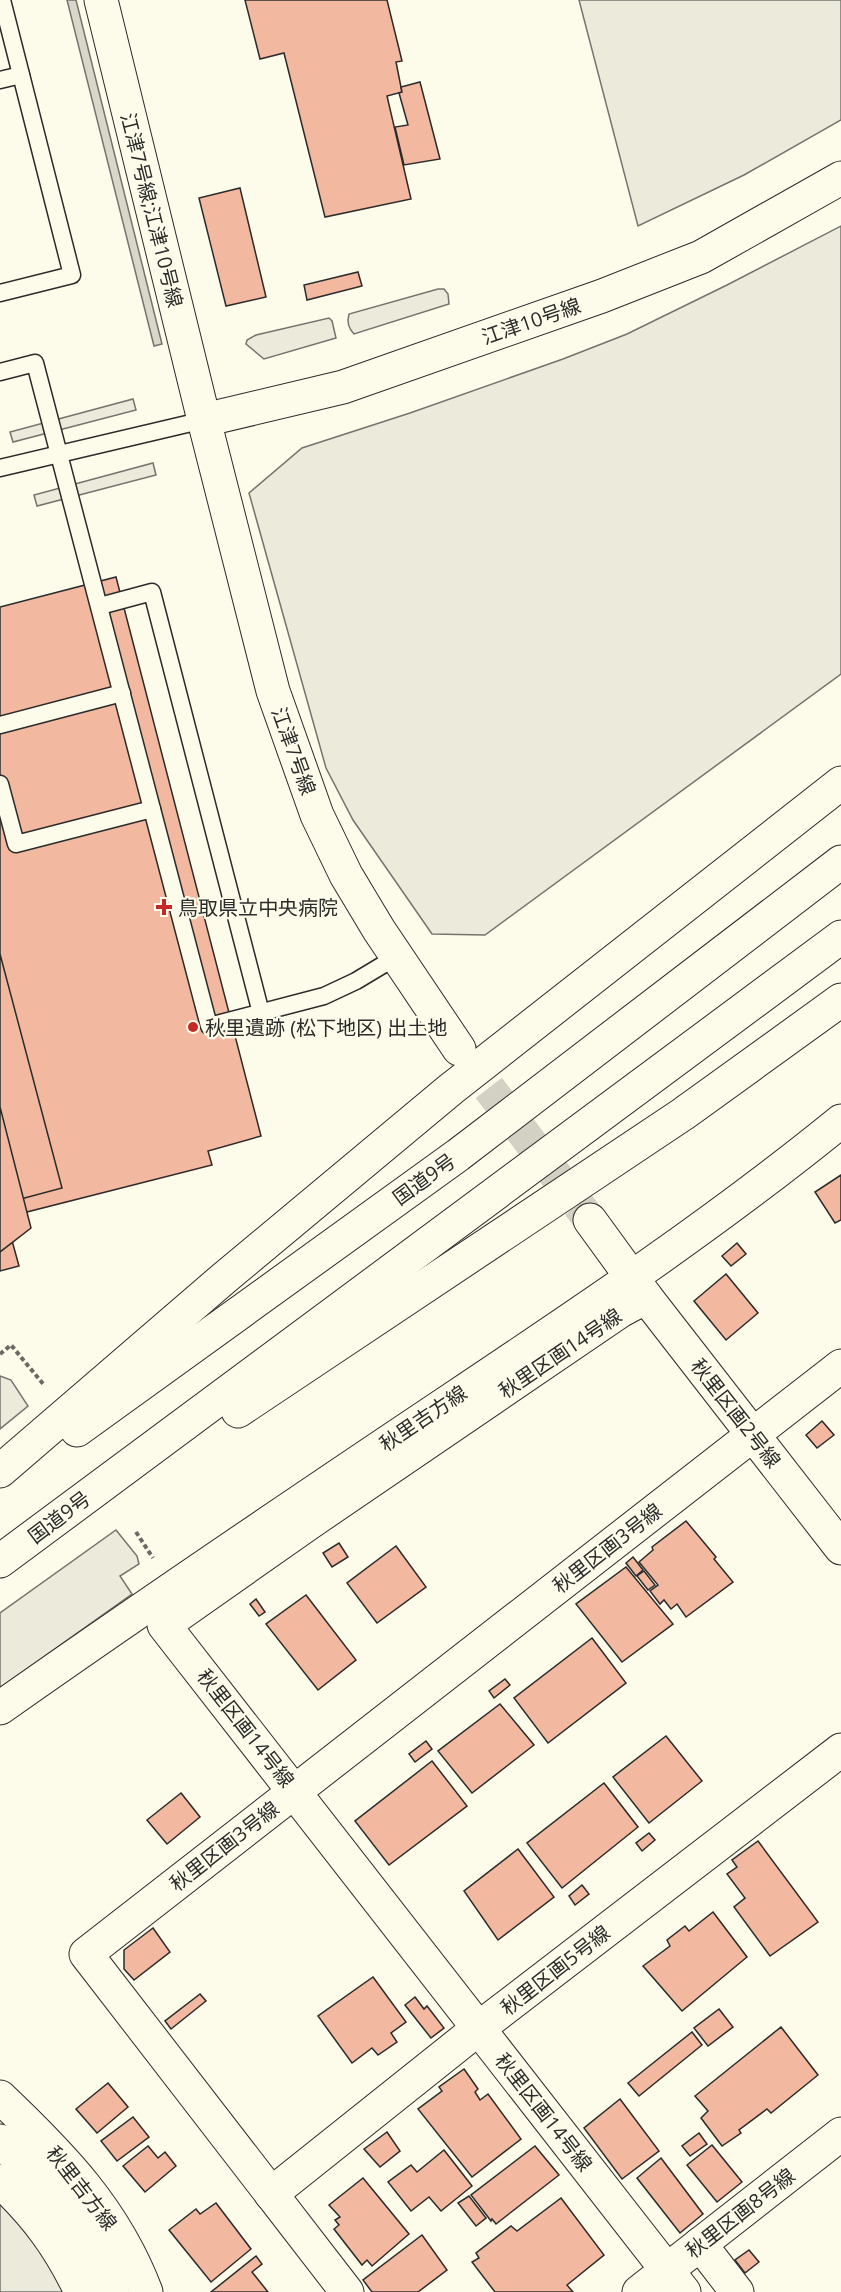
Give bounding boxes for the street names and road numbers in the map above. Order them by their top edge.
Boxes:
street label: 江津7号線;江津10号線 [115,110,189,310]
street label: 江津10号線 [478,291,584,351]
street label: 江津7号線 [266,703,322,799]
street label: 国道9号 [387,1147,461,1211]
street label: 秋里区画14号線 [493,1302,627,1404]
street label: 秋里区画2号線 [685,1353,787,1473]
street label: 秋里吉方線 [374,1379,472,1457]
street label: 国道9号 [22,1485,96,1549]
street label: 秋里区画3号線 [547,1497,667,1599]
street label: 秋里区画14号線 [191,1663,301,1793]
street label: 秋里区画3号線 [164,1795,284,1897]
street label: 秋里区画5号線 [495,1919,615,2021]
street label: 秋里区画14号線 [489,2047,599,2177]
street label: 秋里吉方線 [41,2140,123,2236]
street label: 秋里区画8号線 [680,2162,800,2264]

